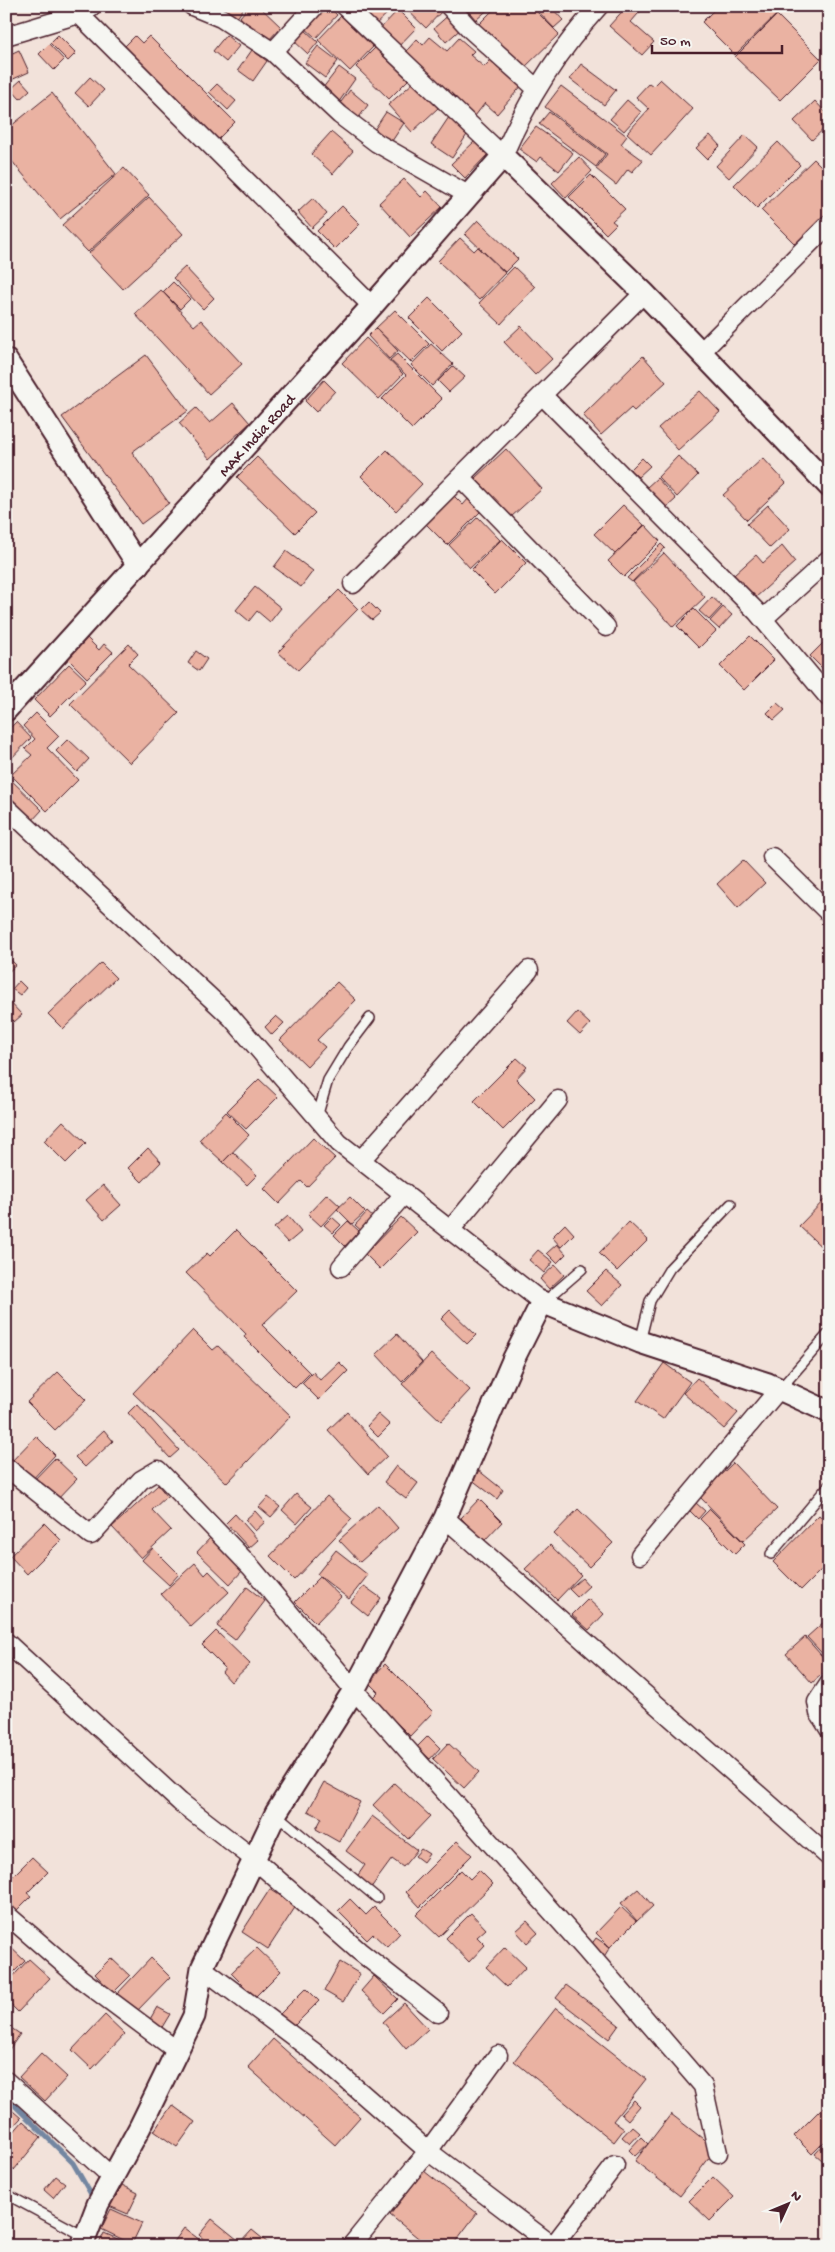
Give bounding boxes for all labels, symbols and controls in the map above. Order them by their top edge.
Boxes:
scale bar [652,22,782,54]
text: 50 m [660,33,691,51]
street label: MAK India Road [216,390,302,482]
north arrow [762,2180,812,2230]
text: N [786,2188,805,2206]

